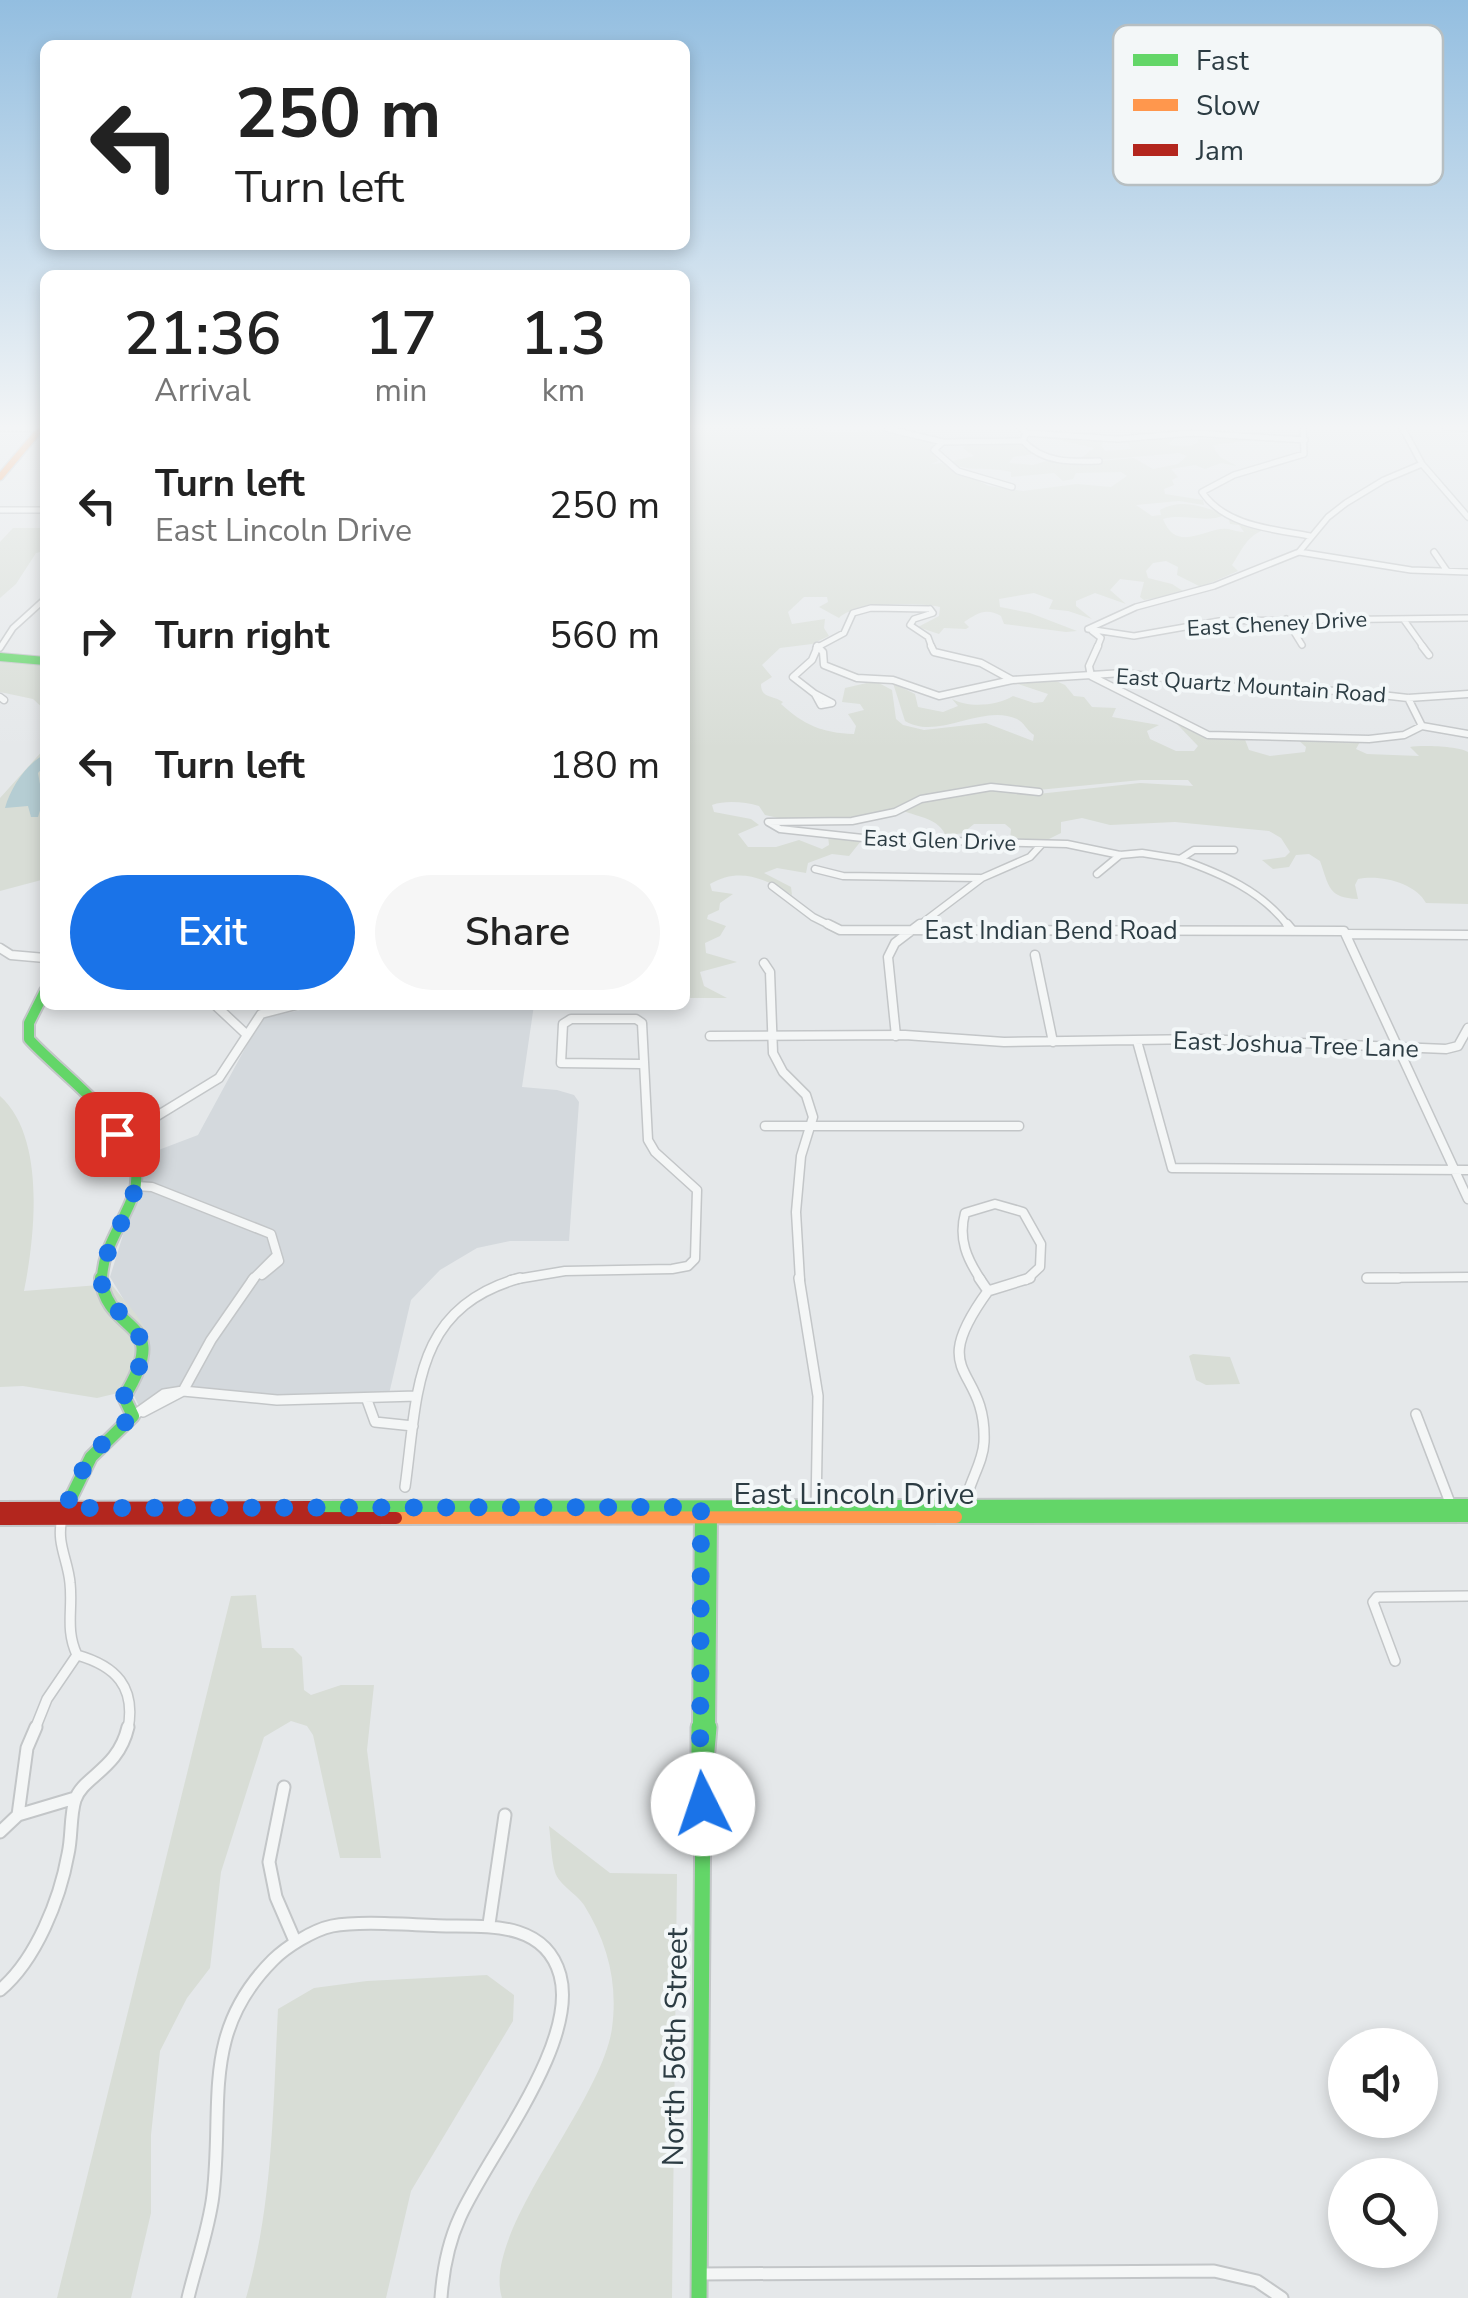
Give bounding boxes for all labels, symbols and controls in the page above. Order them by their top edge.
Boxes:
legend [1113,25,1443,185]
text: Fast [1196,42,1249,80]
text: 250 m [235,66,441,162]
icon: left [70,80,200,210]
text: Slow [1196,87,1260,125]
text: Jam [1195,132,1244,170]
text: Turn left [235,157,404,218]
text: 21:36 [123,293,282,375]
text: 17 [365,293,437,375]
text: 1.3 [520,293,607,375]
text: Arrival [154,369,251,412]
text: min [374,369,427,412]
text: km [542,369,585,412]
text: Turn left [155,458,305,509]
icon: left [70,478,125,533]
text: 250 m [549,480,660,531]
text: East Lincoln Drive [155,509,412,552]
street label: East Cheney Drive [1186,604,1368,644]
icon: right [70,608,125,663]
text: Turn right [155,610,330,661]
text: 560 m [549,610,660,661]
street label: East Quartz Mountain Road [1115,662,1387,710]
icon: left [70,738,125,793]
text: Turn left [155,740,305,791]
text: 180 m [549,740,660,791]
street label: East Glen Drive [863,823,1017,859]
button: Exit [70,875,355,990]
button: Share [375,875,660,990]
street label: East Indian Bend Road [924,914,1178,948]
street label: East Joshua Tree Lane [1172,1024,1419,1066]
pin [75,1092,160,1177]
icon: arrive [90,1107,145,1162]
street label: East Lincoln Drive [734,1474,975,1515]
position arrow [651,1752,755,1856]
street label: North 56th Street [653,1927,698,2167]
map controls [1328,2028,1438,2268]
button: sound [1328,2028,1438,2138]
button: search [1328,2158,1438,2268]

